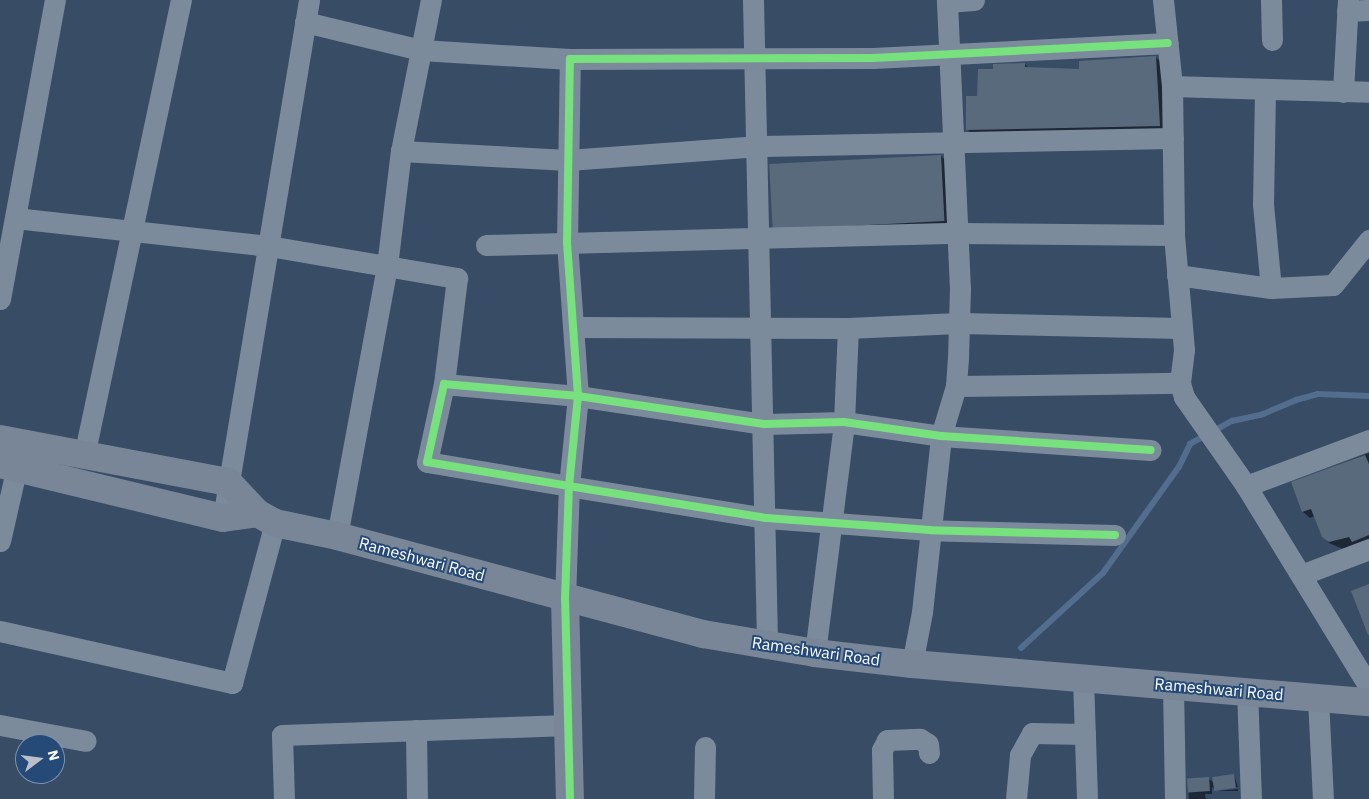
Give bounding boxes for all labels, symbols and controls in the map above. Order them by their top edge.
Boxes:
street label: Rameshwari Road [357,533,487,585]
street label: Rameshwari Road [751,632,881,670]
street label: Rameshwari Road [1154,674,1284,704]
north arrow [15,734,65,784]
text: N [44,748,64,763]

